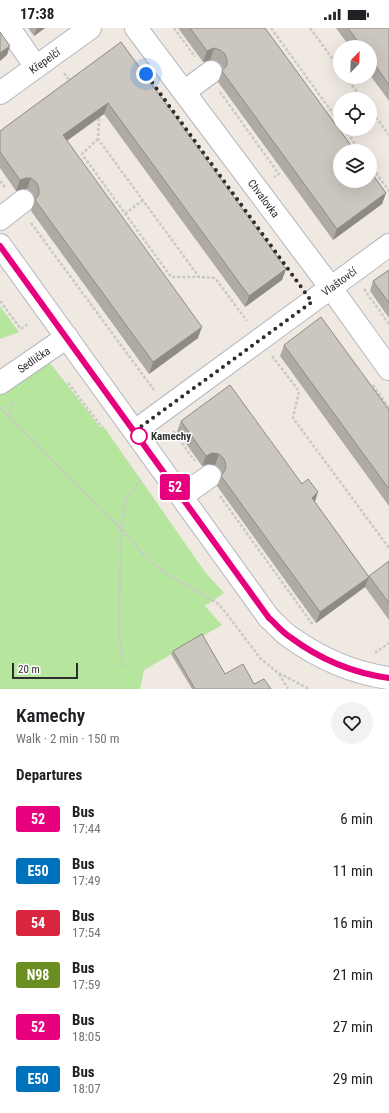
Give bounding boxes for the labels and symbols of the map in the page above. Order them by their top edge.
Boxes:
north arrow [333,40,377,84]
street label: Křepelčí [27,45,63,76]
your location [136,64,156,84]
street label: Chvalovka [245,177,282,220]
street label: Vlaštovčí [319,264,359,299]
street label: Sedlička [15,344,53,376]
marker: Kamechy [130,427,148,445]
place label: Kamechy [151,430,191,443]
line badge: 52 [157,474,193,500]
scale bar [12,661,78,680]

